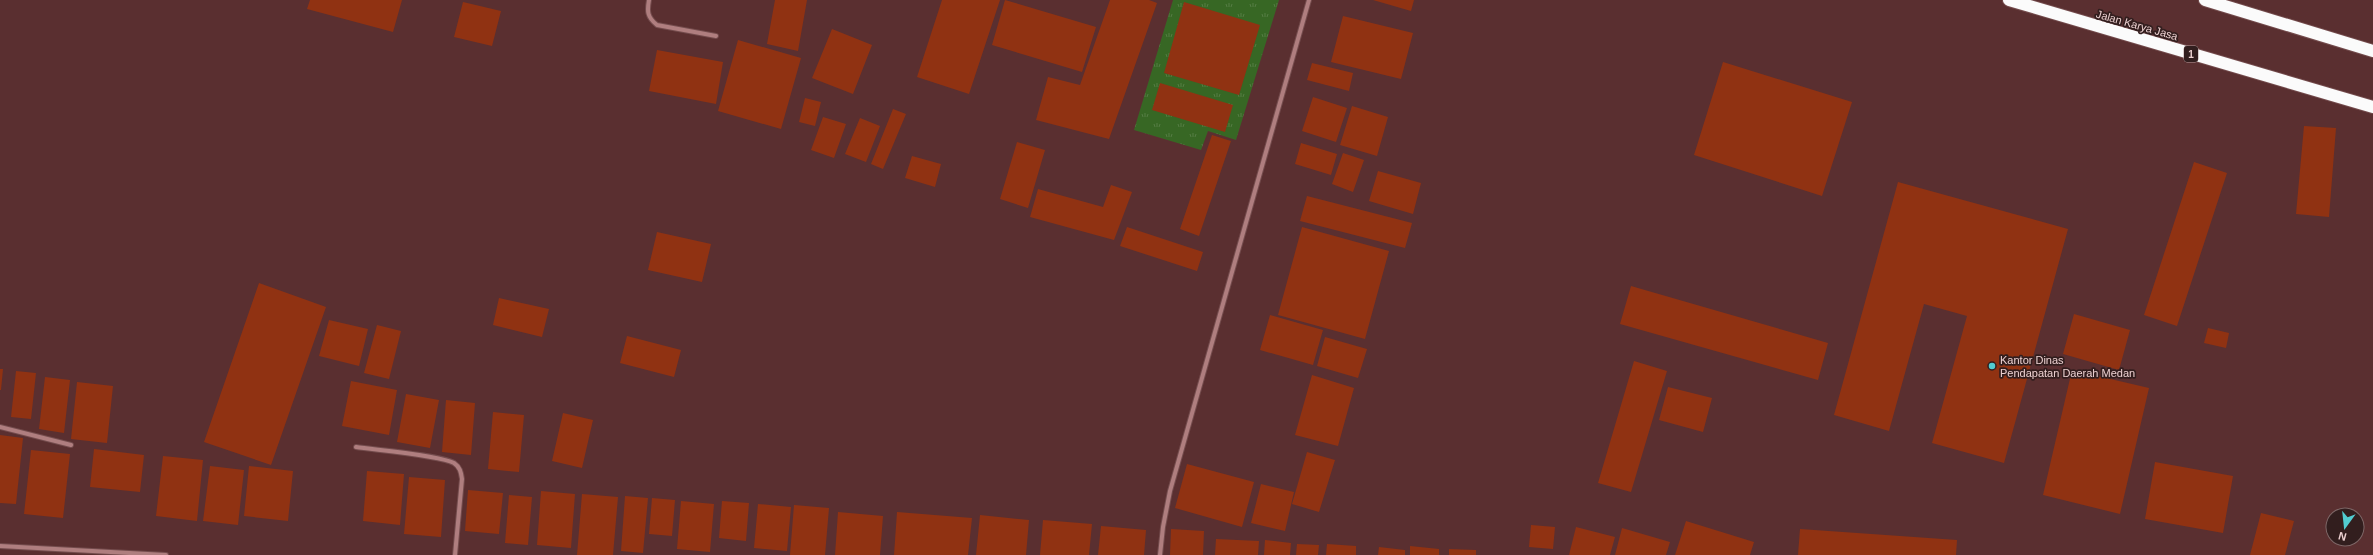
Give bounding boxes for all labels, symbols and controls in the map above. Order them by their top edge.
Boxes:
street label: Jalan Karya Jasa [2095,8,2180,43]
road number: 1 [2184,46,2198,62]
place label: Kantor Dinas Pendapatan Daerah Medan [2000,354,2135,379]
marker: Kantor Dinas Pendapatan Daerah Medan [1987,361,1997,371]
north arrow [2325,507,2365,547]
text: N [2337,530,2348,543]

